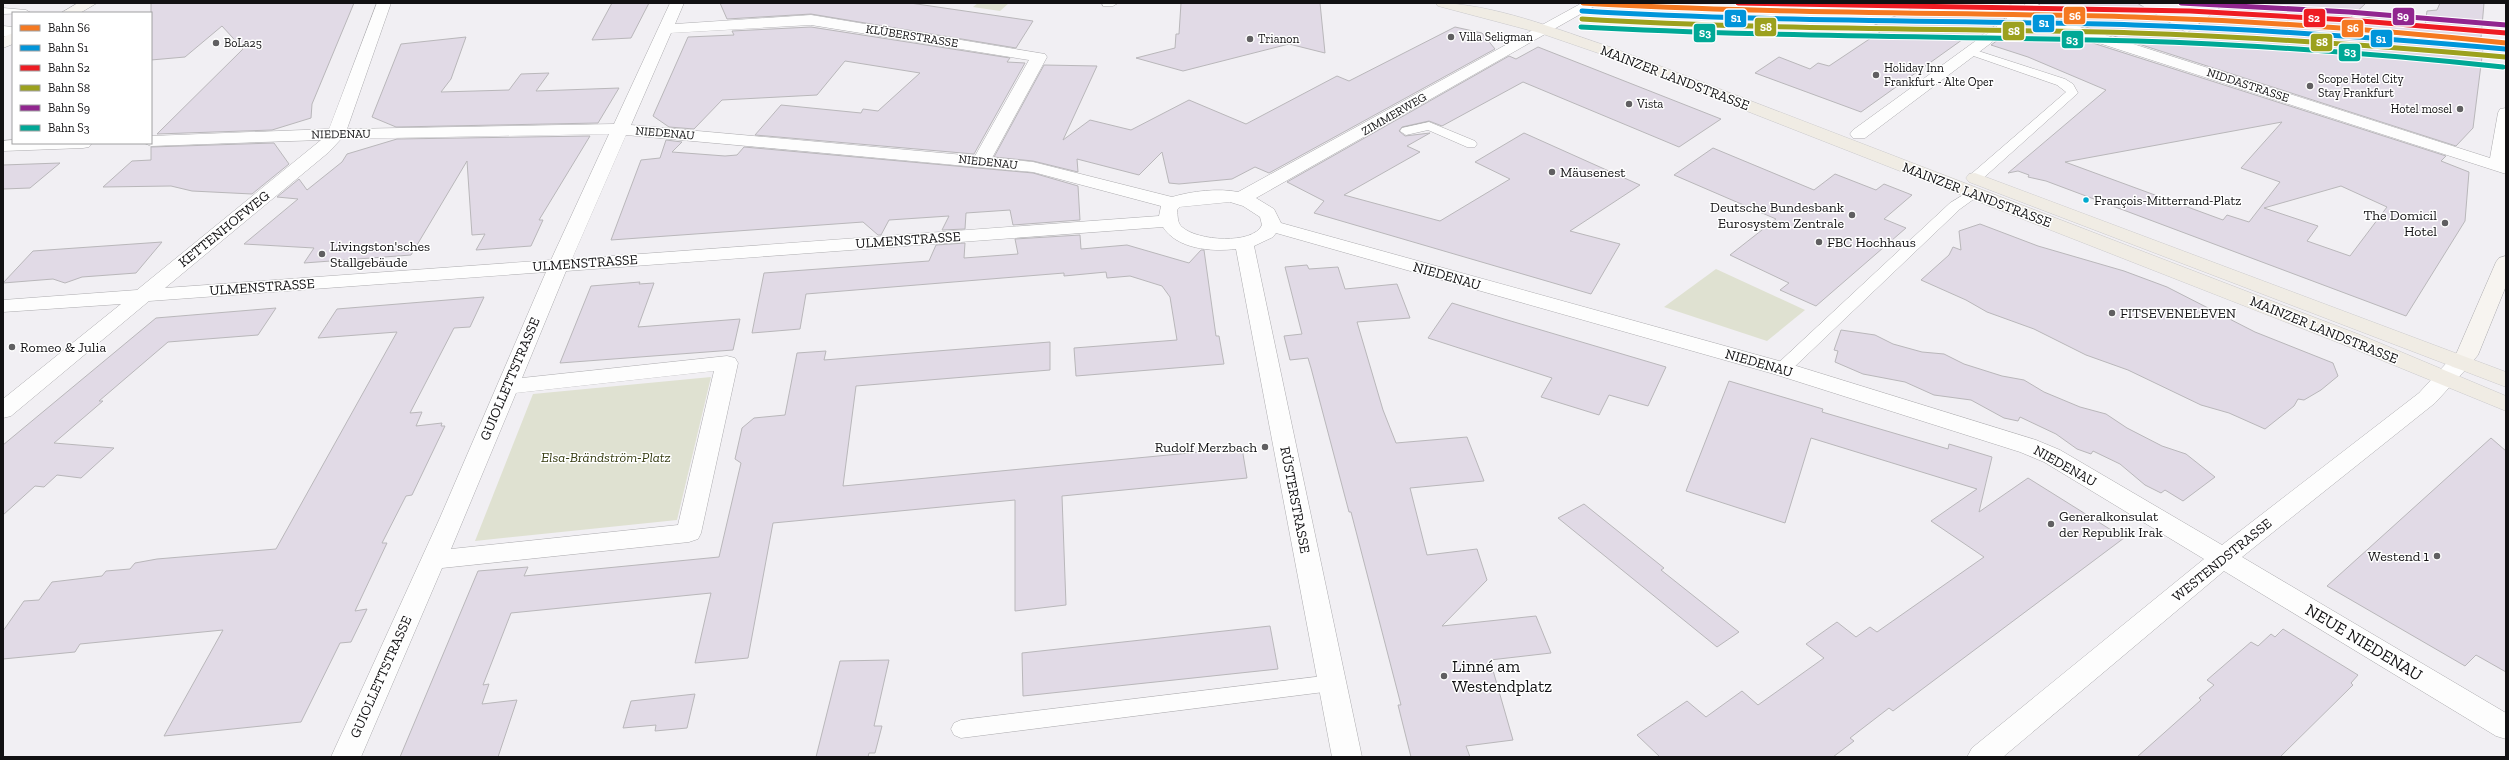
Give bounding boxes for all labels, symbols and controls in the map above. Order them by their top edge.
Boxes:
line badge: S6 [2063,6,2086,25]
line badge: S9 [2392,7,2415,26]
line badge: S2 [2303,8,2326,28]
line badge: S1 [1724,9,1747,28]
text: S6 [2069,10,2081,23]
text: S9 [2397,10,2409,23]
legend [12,12,152,144]
text: S1 [1731,12,1742,25]
text: S2 [2308,12,2320,25]
line badge: S1 [2032,14,2055,33]
line badge: S8 [1754,17,1777,37]
text: S1 [2039,17,2050,30]
line badge: S6 [2341,19,2364,38]
text: Bahn S6 [48,21,90,35]
text: S8 [1760,21,1772,34]
line badge: S8 [2002,21,2025,41]
street label: KLÜBERSTRASSE [865,22,959,50]
text: S6 [2347,22,2359,35]
line badge: S3 [1693,23,1716,43]
text: S8 [2008,25,2020,38]
text: S3 [1699,27,1711,40]
line badge: S1 [2370,29,2393,48]
place label: Villa Seligman [1458,30,1533,44]
line badge: S3 [2061,30,2084,49]
place label: Trianon [1258,32,1299,46]
marker: Villa Seligman [1446,32,1456,42]
line badge: S8 [2310,33,2333,52]
text: S1 [2376,33,2387,46]
marker: Trianon [1245,34,1255,44]
text: S3 [2066,34,2078,47]
place label: BoLa25 [224,36,262,50]
text: S8 [2316,36,2328,49]
marker: BoLa25 [211,38,221,48]
text: Bahn S1 [48,41,89,55]
street label: MAINZER LANDSTRASSE [1598,42,1752,114]
line badge: S3 [2338,43,2361,62]
text: S3 [2344,46,2356,59]
text: Bahn S2 [48,61,90,75]
place label: Holiday Inn Frankfurt - Alte Oper [1884,61,1994,89]
street label: NIDDASTRASSE [2205,65,2291,105]
marker: Holiday Inn Frankfurt - Alte Oper [1871,70,1881,80]
place label: Scope Hotel City Stay Frankfurt [2318,72,2405,100]
text: Bahn S8 [48,81,90,95]
marker: Scope Hotel City Stay Frankfurt [2305,81,2315,91]
street label: ZIMMERWEG [1359,90,1429,138]
place label: Vista [1636,97,1664,111]
marker: Vista [1624,99,1634,109]
text: Bahn S9 [48,101,90,115]
place label: Hotel mosel [2390,102,2452,116]
marker: Hotel mosel [2455,104,2465,114]
text: Bahn S3 [48,121,90,135]
street label: NIEDENAU [635,123,696,143]
street label: NIEDENAU [311,126,371,142]
street label: NIEDENAU [958,152,1019,172]
street label: MAINZER LANDSTRASSE [1900,159,2054,231]
place label: Mäusenest [1560,164,1626,181]
marker: Mäusenest [1547,167,1557,177]
street label: KETTENHOFWEG [175,187,273,271]
place label: François-Mitterrand-Platz [2094,193,2241,208]
marker: François-Mitterrand-Platz [2081,195,2091,205]
place label: Deutsche Bundesbank Eurosystem Zentrale [1710,199,1845,232]
place label: The Domicil Hotel [2364,207,2437,240]
marker: Deutsche Bundesbank Eurosystem Zentrale [1847,210,1857,220]
marker: The Domicil Hotel [2440,218,2450,228]
street label: ULMENSTRASSE [855,228,961,252]
place label: FBC Hochhaus [1827,234,1916,251]
marker: FBC Hochhaus [1814,237,1824,247]
place label: Livingston'sches Stallgebäude [330,238,430,271]
marker: Livingston'sches Stallgebäude [317,249,327,259]
street label: ULMENSTRASSE [532,251,638,275]
street label: NIEDENAU [1411,258,1483,294]
street label: ULMENSTRASSE [209,275,315,299]
street label: MAINZER LANDSTRASSE [2247,292,2401,368]
place label: FITSEVENELEVEN [2120,305,2236,322]
marker: FITSEVENELEVEN [2107,308,2117,318]
street label: GUIOLLETTSTRASSE [476,315,544,443]
place label: Romeo & Julia [20,339,106,356]
marker: Romeo & Julia [7,342,17,352]
street label: NIEDENAU [1723,345,1795,381]
place label: Rudolf Merzbach [1155,439,1257,456]
marker: Rudolf Merzbach [1260,442,1270,452]
street label: NIEDENAU [2030,442,2100,490]
street label: RÜSTERSTRASSE [1276,445,1314,555]
park label: Elsa-Brändström-Platz [541,449,671,466]
place label: Generalkonsulat der Republik Irak [2059,508,2163,541]
street label: WESTENDSTRASSE [2169,515,2275,605]
marker: Generalkonsulat der Republik Irak [2046,519,2056,529]
place label: Westend 1 [2368,548,2430,565]
marker: Westend 1 [2432,551,2442,561]
street label: NEUE NIEDENAU [2302,599,2426,685]
street label: GUIOLLETTSTRASSE [346,613,416,741]
place label: Linné am Westendplatz [1452,656,1552,696]
marker: Linné am Westendplatz [1439,671,1449,681]

